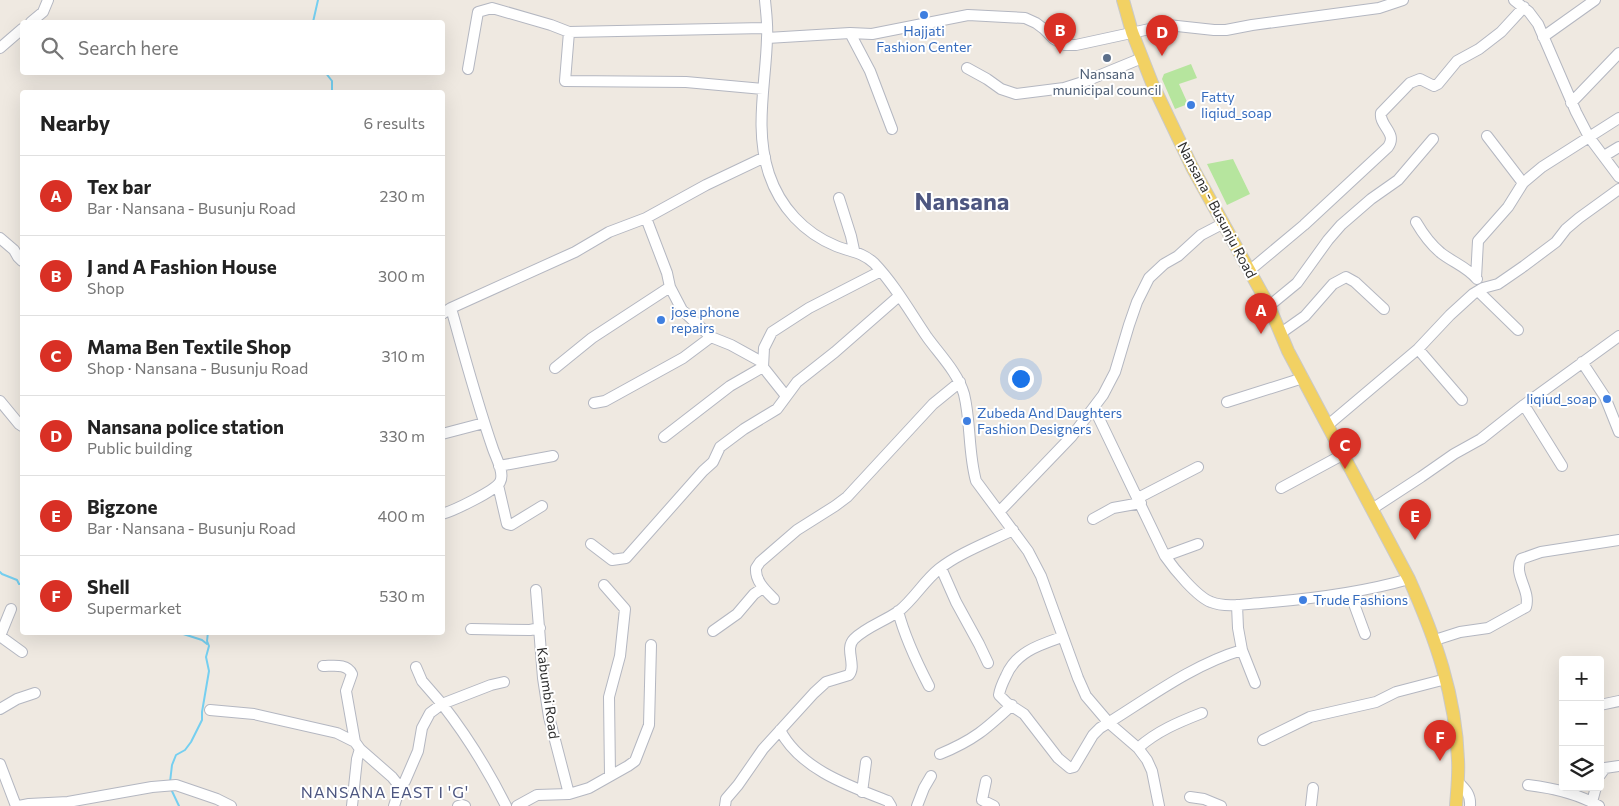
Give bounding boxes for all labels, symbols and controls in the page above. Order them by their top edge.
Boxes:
marker: Hajjati Fashion Center [918,9,930,21]
pin: B [1044,13,1076,54]
pin: D [1146,15,1178,56]
search box [20,20,445,75]
place label: Hajjati Fashion Center [876,22,972,55]
icon: search [38,34,66,62]
text: Search here [78,36,178,59]
marker: Nansana municipal council [1101,52,1113,64]
place label: Nansana municipal council [1052,65,1162,98]
place label: Fatty liqiud_soap [1201,88,1272,121]
marker: Fatty liqiud_soap [1185,99,1197,111]
text: Nearby [40,110,110,135]
text: 6 results [364,113,425,132]
street label: Nansana - Busunju Road [1174,139,1261,281]
text: Tex bar [87,175,151,198]
text: A [50,186,62,205]
text: 230 m [380,186,425,205]
district label: Nansana [915,186,1009,215]
text: Bar · Nansana - Busunju Road [87,198,296,217]
text: J and A Fashion House [87,255,277,278]
text: B [51,266,61,285]
text: 300 m [378,266,425,285]
text: Shop [87,278,125,297]
pin: A [1245,293,1277,334]
place label: jose phone repairs [671,303,739,336]
marker: jose phone repairs [655,314,667,326]
text: Mama Ben Textile Shop [87,335,291,358]
text: C [51,346,61,365]
text: 310 m [382,346,425,365]
text: Shop · Nansana - Busunju Road [87,358,308,377]
your location [1008,366,1034,392]
place label: liqiud_soap [1526,390,1597,407]
marker: liqiud_soap [1601,393,1613,405]
place label: Zubeda And Daughters Fashion Designers [977,404,1122,437]
text: Nansana police station [87,415,284,438]
marker: Zubeda And Daughters Fashion Designers [961,415,973,427]
text: D [50,426,62,445]
text: 330 m [379,426,425,445]
pin: C [1329,428,1361,469]
text: Public building [87,438,192,457]
text: Bigzone [87,495,157,518]
pin: E [1399,499,1431,540]
text: E [51,506,61,525]
text: 400 m [377,506,425,525]
text: Bar · Nansana - Busunju Road [87,518,296,537]
text: Shell [87,575,130,598]
text: F [51,586,61,605]
text: 530 m [379,586,425,605]
place label: Trude Fashions [1313,591,1408,608]
marker: Trude Fashions [1297,594,1309,606]
text: Supermarket [87,598,182,617]
street label: Kabumbi Road [534,646,563,740]
map controls [1559,656,1604,791]
button: + [1559,656,1604,701]
button: − [1559,701,1604,746]
pin: F [1424,720,1456,761]
button: layers [1559,746,1604,791]
district label: NANSANA EAST I 'G' [301,782,469,801]

